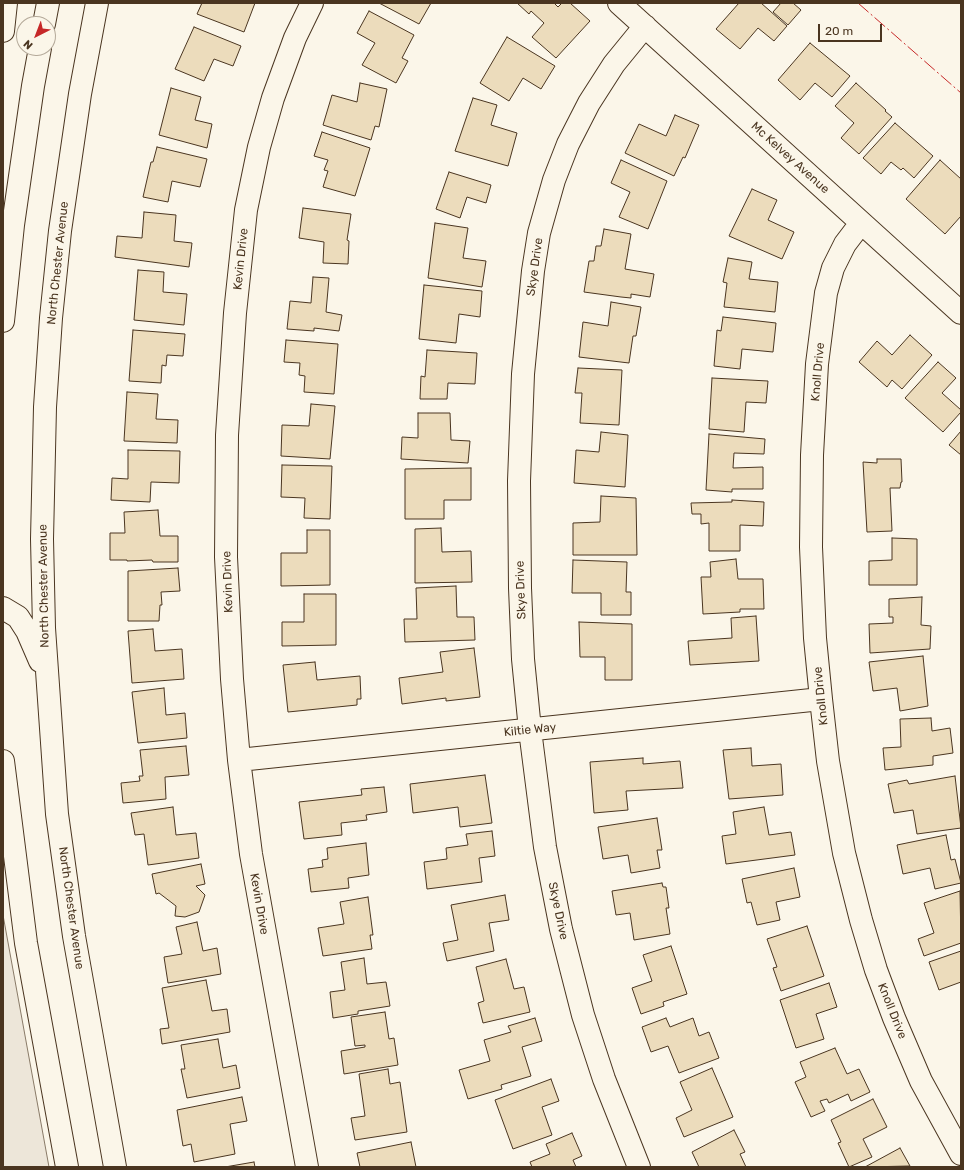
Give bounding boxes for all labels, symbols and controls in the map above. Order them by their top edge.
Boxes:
north arrow [16,16,56,56]
scale bar [820,16,884,42]
text: 20 m [825,24,853,38]
text: N [21,37,36,52]
street label: Mc Kelvey Avenue [748,119,832,197]
street label: North Chester Avenue [44,201,72,325]
street label: Kevin Drive [231,227,251,291]
street label: Skye Drive [524,237,546,297]
street label: Knoll Drive [808,342,828,402]
street label: North Chester Avenue [36,524,52,648]
street label: Kevin Drive [220,551,236,613]
street label: Skye Drive [513,560,529,620]
street label: Knoll Drive [811,666,831,726]
street label: Kiltie Way [503,720,557,740]
street label: North Chester Avenue [55,846,87,970]
street label: Kevin Drive [247,872,271,936]
street label: Skye Drive [545,881,571,941]
street label: Knoll Drive [874,981,910,1041]

